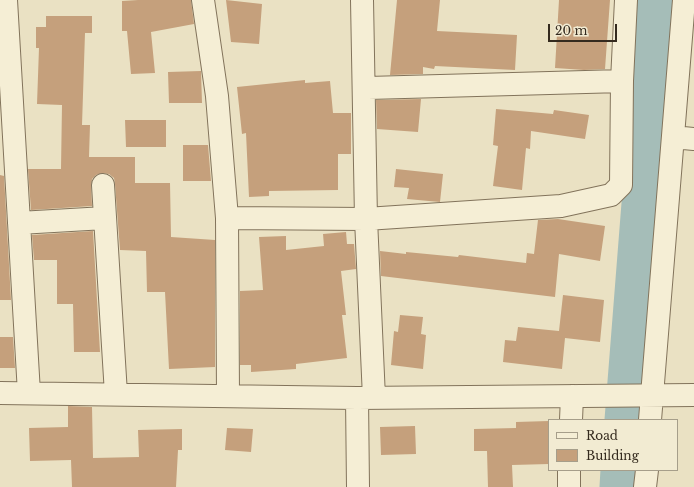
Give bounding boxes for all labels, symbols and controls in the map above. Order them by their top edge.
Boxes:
scale bar [550,16,619,42]
text: 20 m [555,23,587,38]
legend [548,419,678,471]
text: Road [586,428,618,443]
text: Building [586,448,639,463]

